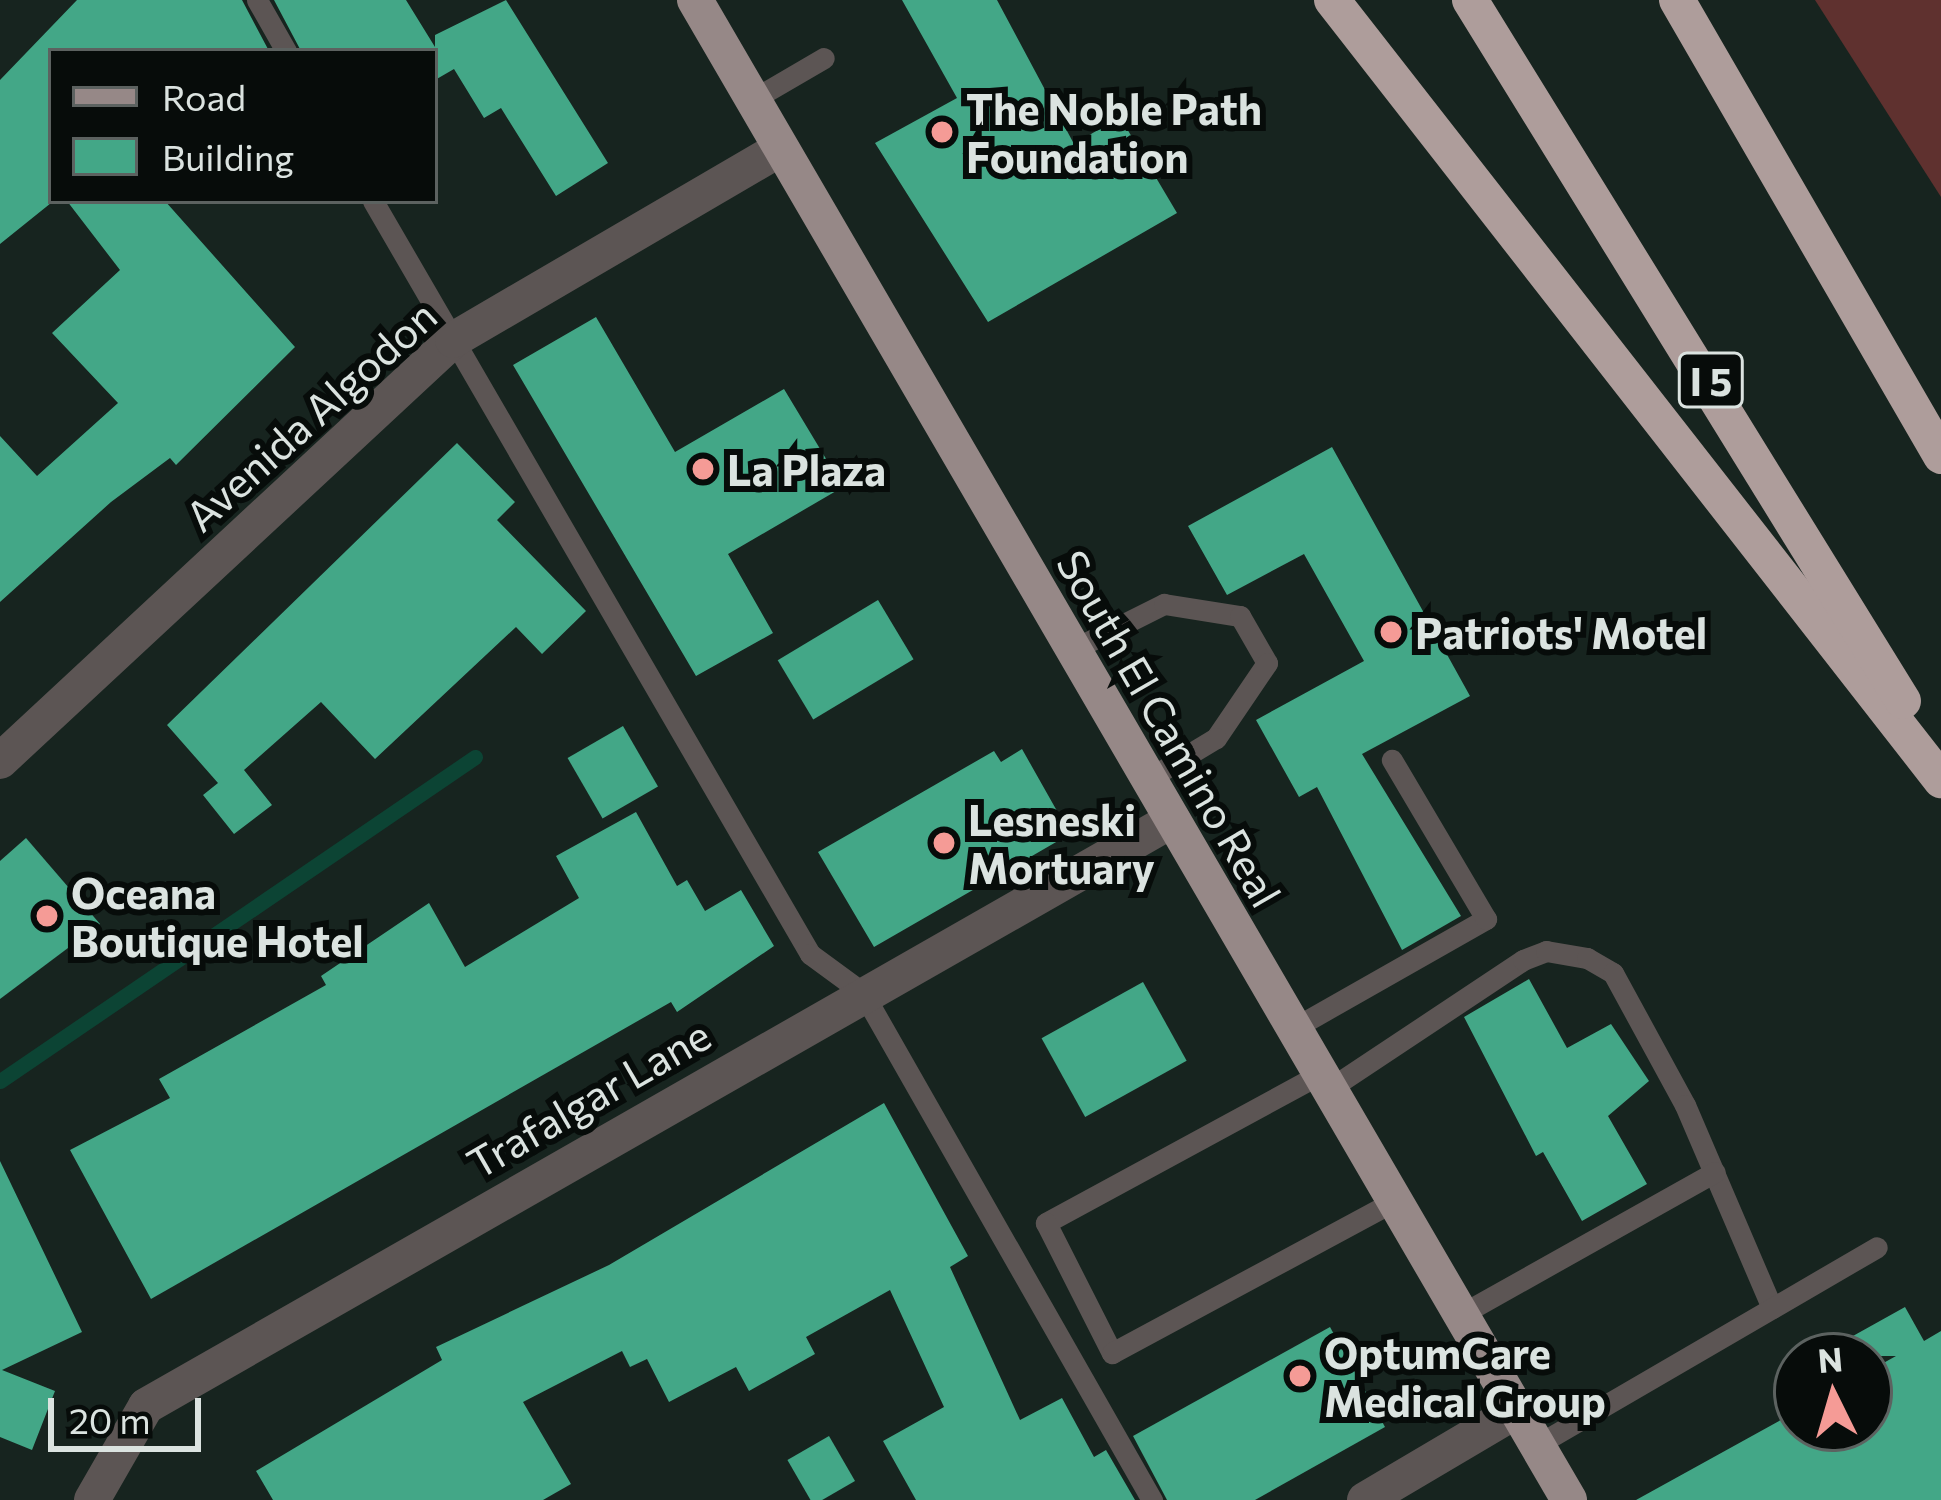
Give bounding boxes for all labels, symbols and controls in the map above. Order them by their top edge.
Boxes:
legend [48,48,438,204]
text: Road [162,74,246,118]
place label: The Noble Path Foundation [966,83,1262,182]
marker: The Noble Path Foundation [929,119,955,145]
text: Building [162,134,294,178]
street label: Avenida Algodon [174,289,446,541]
road number: I 5 [1675,347,1747,413]
place label: La Plaza [727,444,886,494]
marker: La Plaza [690,456,716,482]
street label: South El Camino Real [1047,541,1293,915]
place label: Patriots' Motel [1415,607,1707,657]
marker: Patriots' Motel [1378,619,1404,645]
place label: Lesneski Mortuary [968,794,1155,892]
marker: Lesneski Mortuary [931,830,957,856]
place label: Oceana Boutique Hotel [71,867,364,966]
marker: Oceana Boutique Hotel [34,903,60,929]
street label: Trafalgar Lane [458,1008,718,1188]
place label: OptumCare Medical Group [1324,1327,1606,1426]
north arrow [1773,1332,1893,1452]
text: N [1816,1337,1844,1380]
marker: OptumCare Medical Group [1287,1363,1313,1389]
scale bar [54,1374,207,1448]
text: 20 m [69,1397,151,1441]

